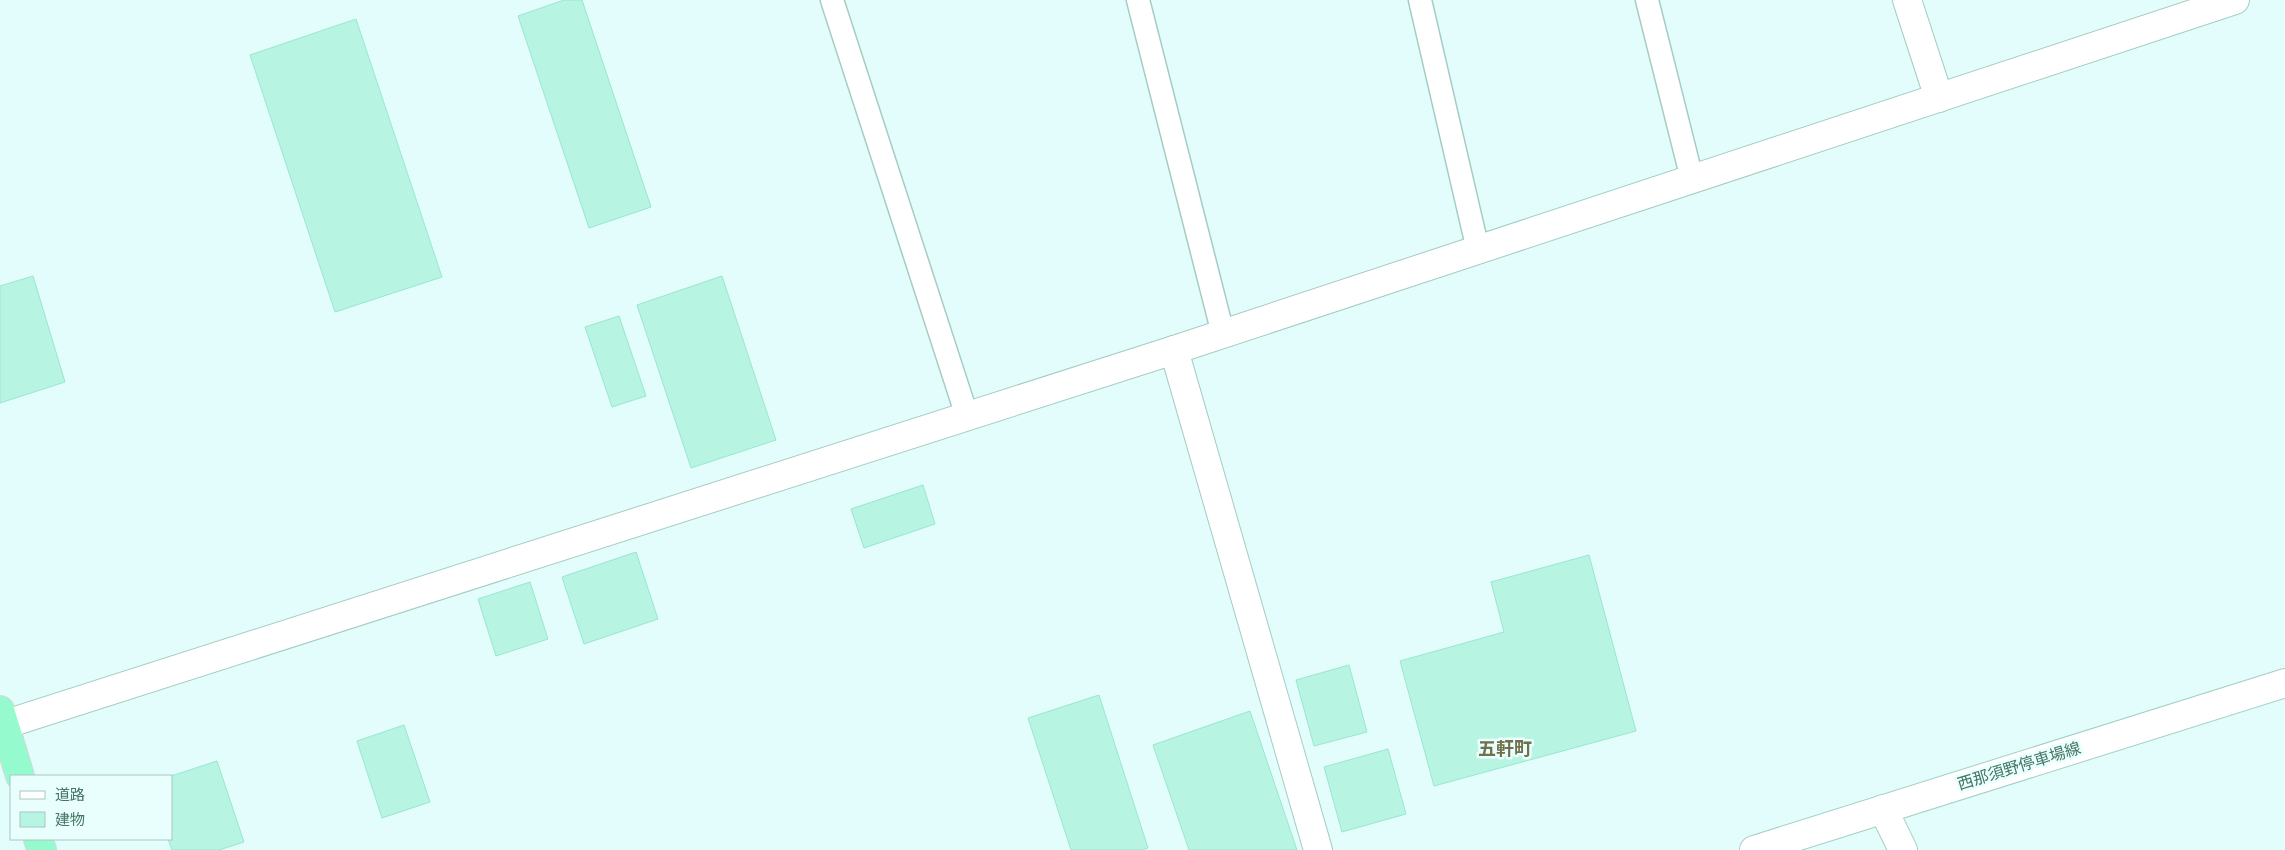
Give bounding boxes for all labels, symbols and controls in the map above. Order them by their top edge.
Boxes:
district label: 五軒町 [1478,738,1532,759]
street label: 西那須野停車場線 [1955,738,2083,794]
legend [10,775,172,840]
text: 道路 [55,786,85,804]
text: 建物 [55,811,85,829]

